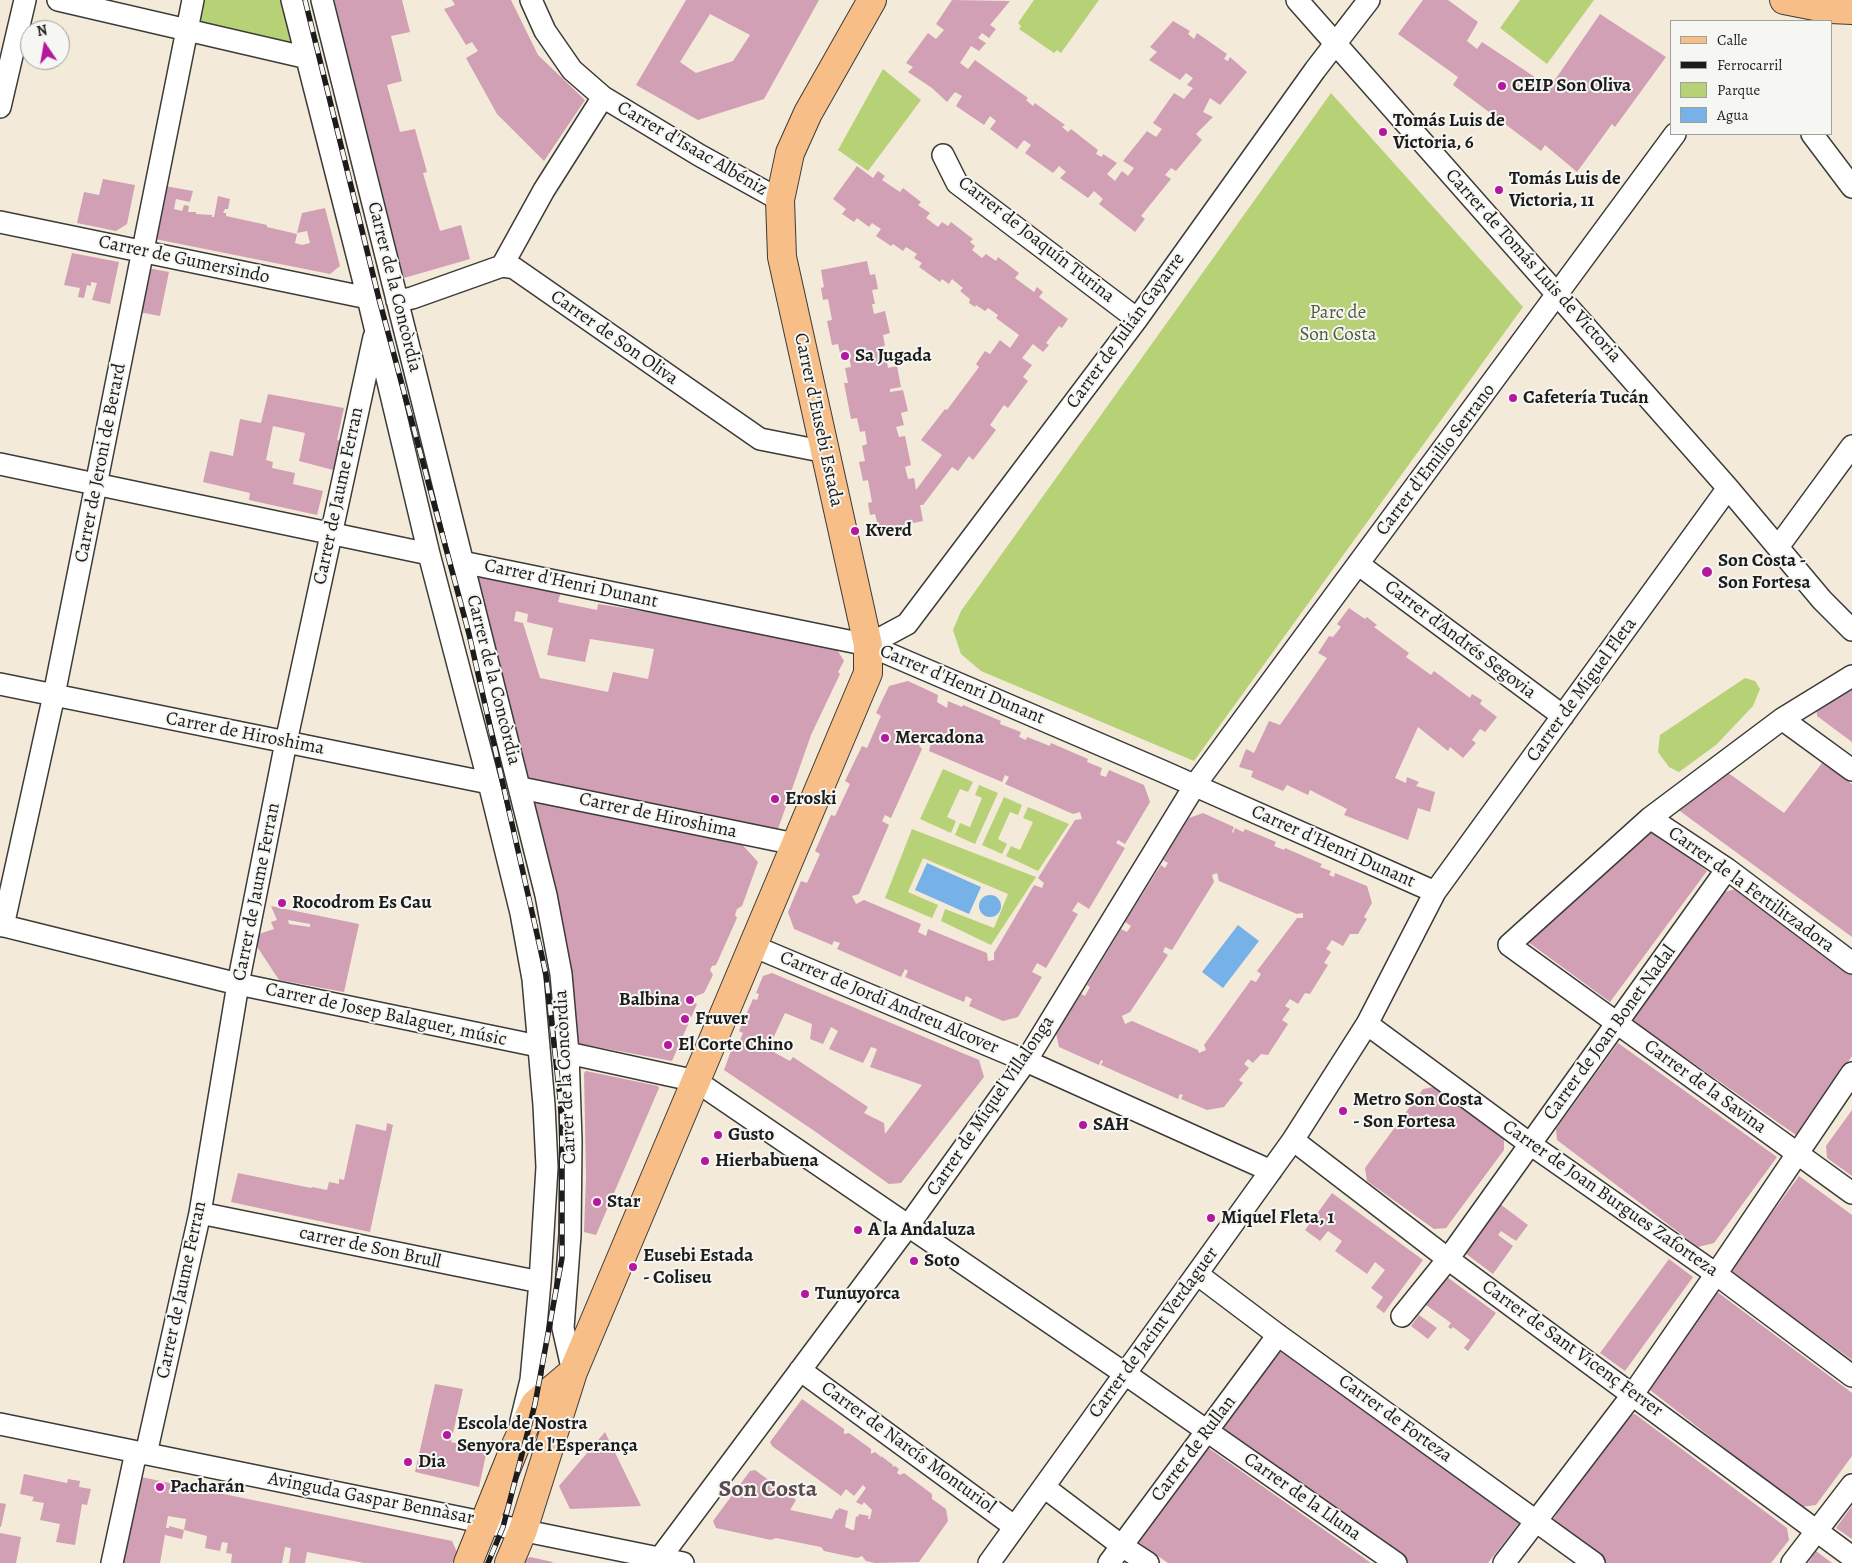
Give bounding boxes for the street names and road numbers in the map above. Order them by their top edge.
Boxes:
street label: Carrer d'Isaac Albéniz [613,97,771,201]
street label: Carrer de Tomás Luis de Victoria [1440,165,1626,367]
street label: Carrer de Joaquín Turina [953,172,1119,308]
street label: Carrer de la Concòrdia [362,200,426,374]
street label: Carrer de Gumersindo [96,231,272,289]
street label: Carrer de Julián Gayarre [1062,249,1190,413]
street label: Carrer de Son Oliva [546,285,682,391]
street label: Carrer d'Eusebi Estada [788,331,848,509]
street label: Carrer de Jeroni de Berard [70,361,132,565]
street label: Carrer d'Emilio Serrano [1371,379,1501,541]
street label: Carrer de Jaume Ferran [309,405,369,587]
street label: Carrer d'Henri Dunant [482,554,660,614]
street label: Carrer d'Andrés Segovia [1380,576,1540,704]
street label: Carrer de la Concòrdia [461,593,525,767]
street label: Carrer de Miguel Fleta [1522,613,1642,767]
street label: Carrer d'Henri Dunant [876,640,1048,730]
street label: Carrer de Hiroshima [164,707,326,761]
street label: Carrer de Hiroshima [577,788,739,844]
street label: Carrer de Jaume Ferran [229,801,285,983]
street label: Carrer d'Henri Dunant [1247,801,1419,893]
street label: Carrer de la Fertilitzadora [1663,822,1839,958]
street label: Carrer de Joan Bonet Nadal [1539,941,1681,1125]
street label: Carrer de Jordi Andreu Alcover [776,946,1002,1060]
street label: Carrer de Josep Balaguer, músic [263,978,509,1052]
street label: Carrer de la Concòrdia [550,989,582,1165]
street label: Carrer de Miquel Villalonga [922,1012,1060,1200]
street label: Carrer de la Savina [1639,1035,1771,1139]
street label: Carrer de Joan Burgues Zaforteza [1498,1116,1722,1282]
street label: Carrer de Jaume Ferran [152,1199,212,1381]
street label: carrer de Son Brull [297,1222,443,1274]
street label: Carrer de Jacint Verdaguer [1084,1243,1224,1423]
street label: Carrer de Sant Vicenç Ferrer [1477,1276,1667,1422]
street label: Carrer de Forteza [1334,1370,1456,1468]
street label: Carrer de Narcís Monturiol [816,1377,1000,1519]
street label: Carrer de Rullan [1147,1391,1241,1507]
street label: Carrer de la Lluna [1239,1448,1365,1546]
street label: Avinguda Gaspar Bennàsar [266,1468,476,1530]

